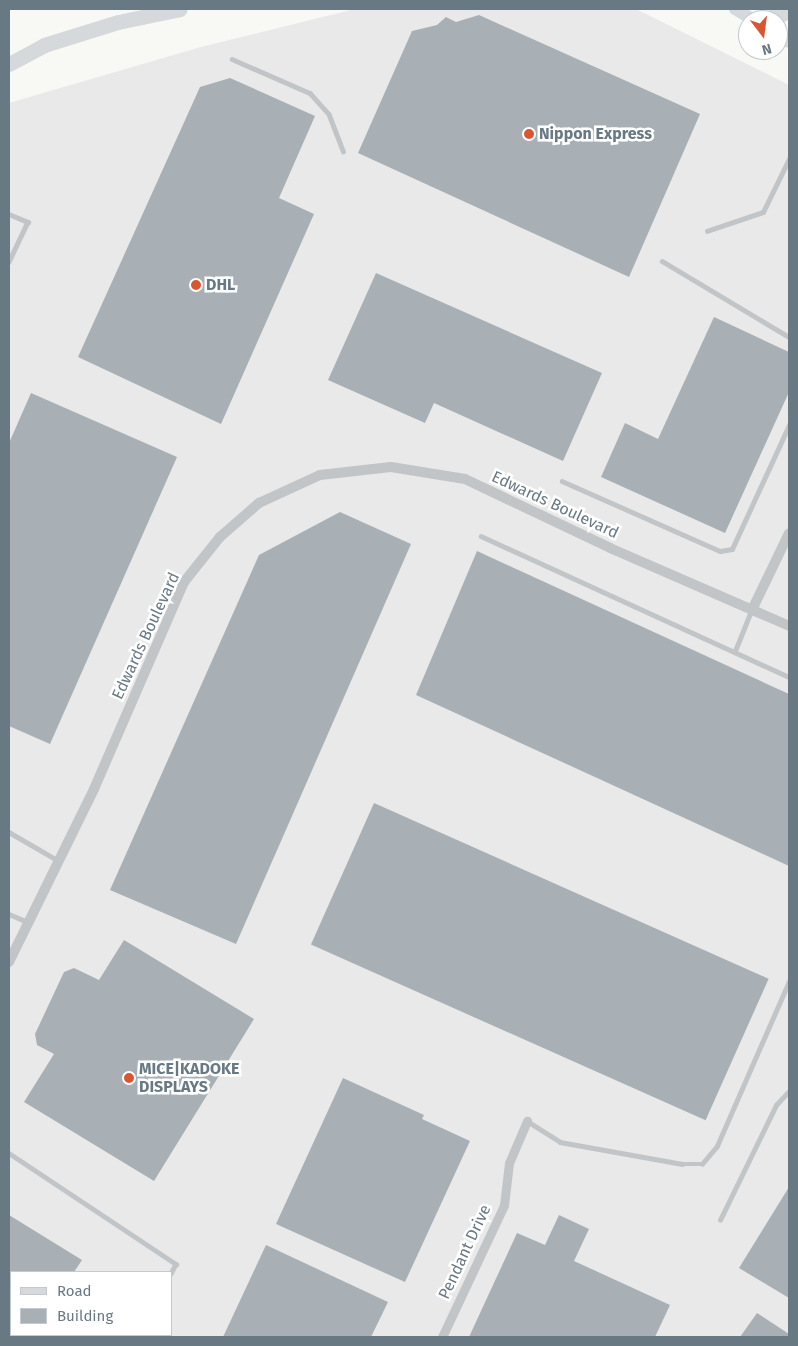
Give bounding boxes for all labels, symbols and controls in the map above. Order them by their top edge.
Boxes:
north arrow [738,10,788,60]
text: N [760,40,773,58]
place label: Nippon Express [539,124,652,144]
marker: Nippon Express [523,128,535,140]
place label: DHL [206,275,235,295]
marker: DHL [190,279,202,291]
street label: Edwards Boulevard [488,467,622,543]
street label: Edwards Boulevard [108,569,184,703]
place label: MICE|KADOKE DISPLAYS [139,1059,239,1097]
marker: MICE|KADOKE DISPLAYS [123,1072,135,1084]
street label: Pendant Drive [435,1202,495,1302]
legend [10,1271,172,1336]
text: Road [57,1282,92,1300]
text: Building [57,1307,113,1325]

